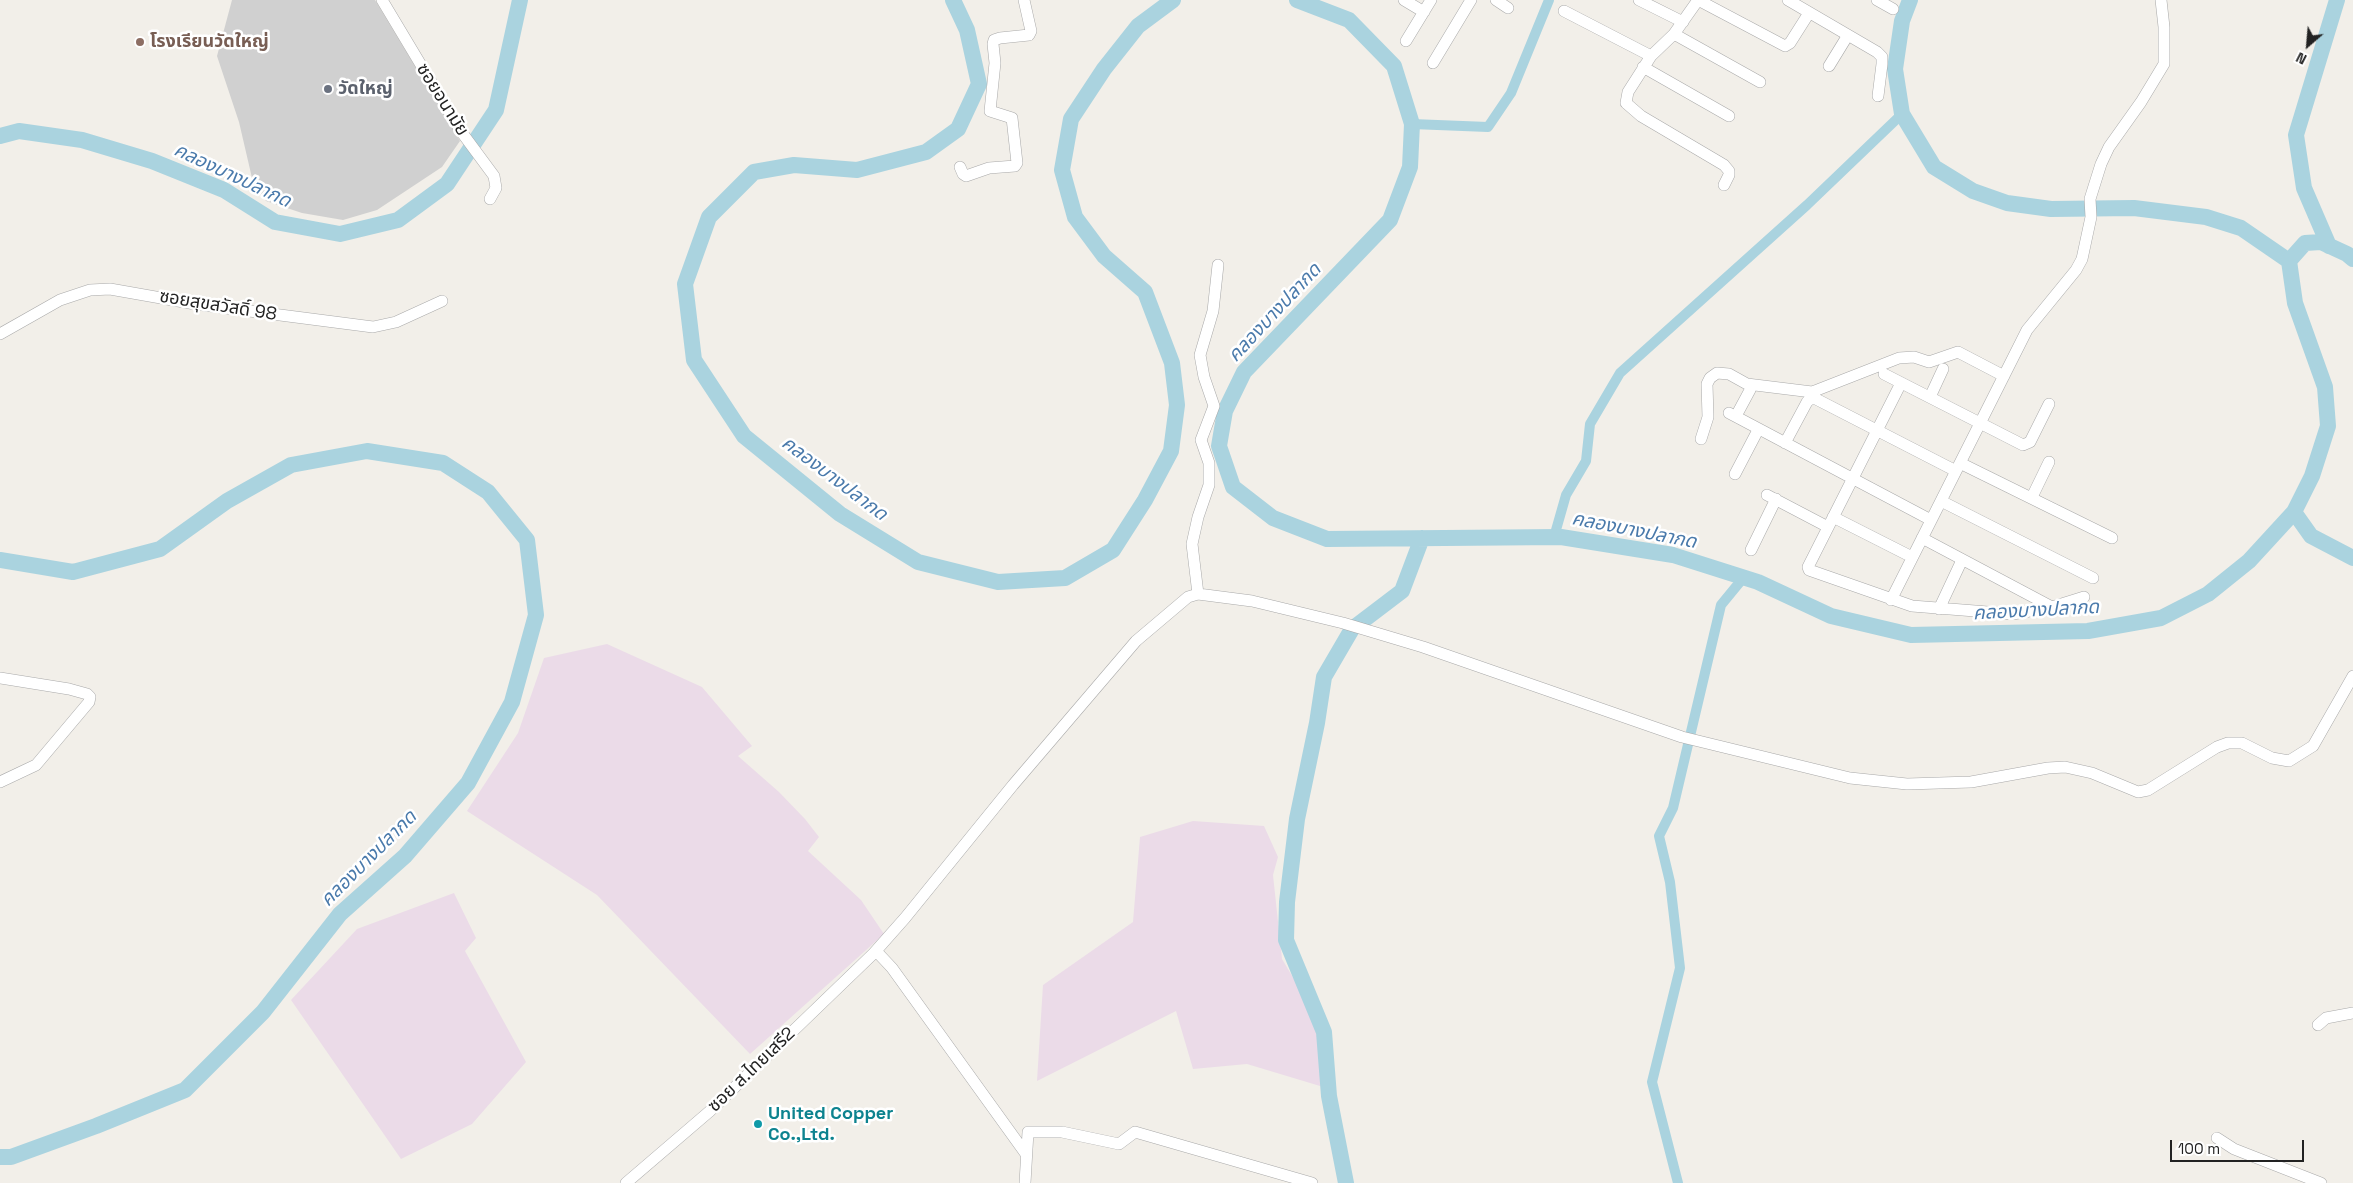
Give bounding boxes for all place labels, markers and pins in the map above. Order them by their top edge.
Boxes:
place label: โรงเรียนวัดใหญ่ [150,31,269,53]
marker: โรงเรียนวัดใหญ่ [134,36,146,48]
place label: วัดใหญ่ [338,78,393,100]
marker: วัดใหญ่ [322,83,334,95]
place label: United Copper Co.,Ltd. [768,1103,893,1146]
marker: United Copper Co.,Ltd. [752,1118,764,1130]

